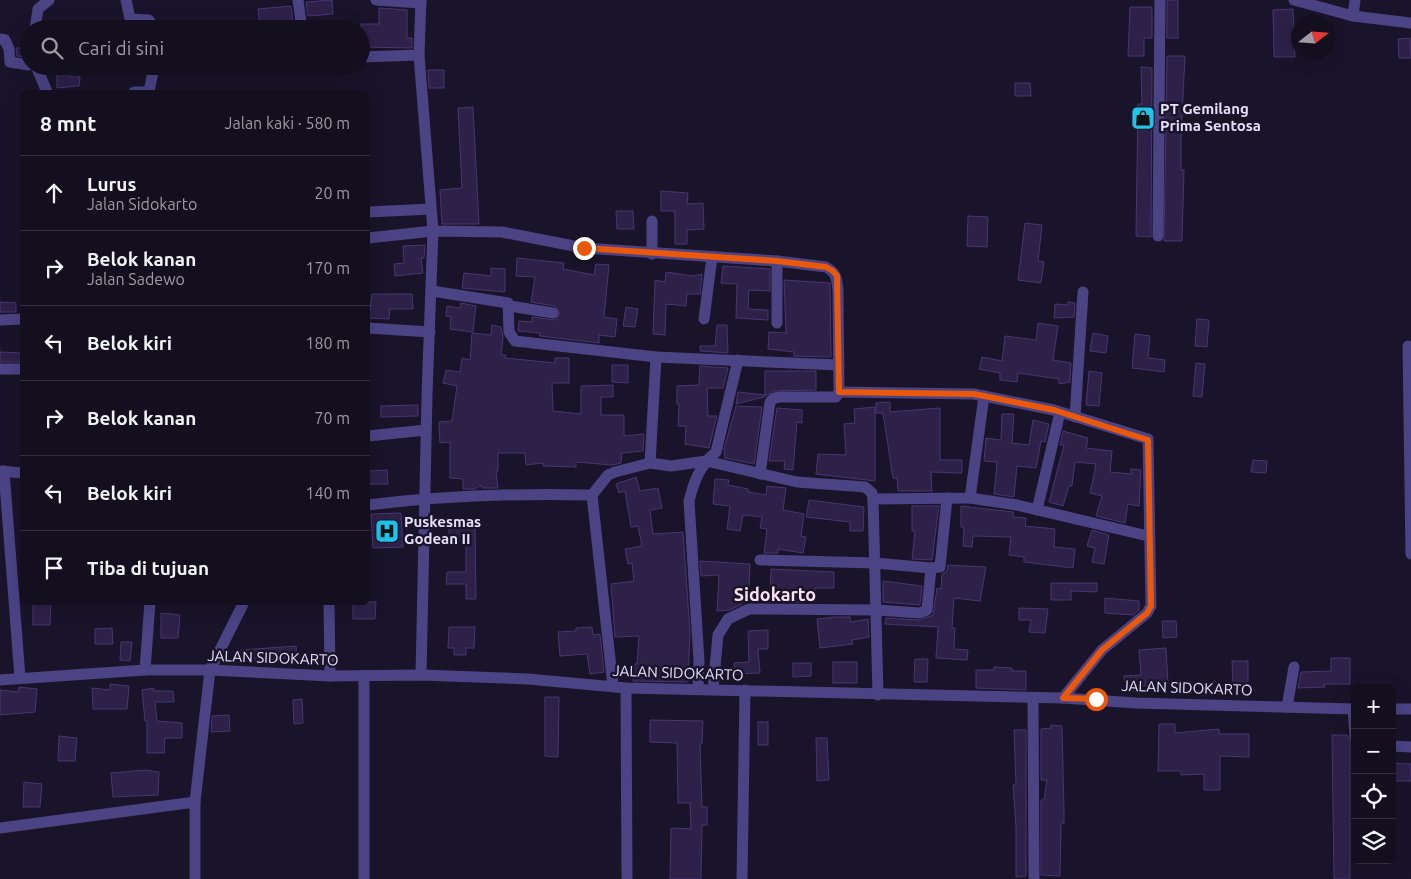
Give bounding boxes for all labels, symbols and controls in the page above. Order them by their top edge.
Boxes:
north arrow [1291,15,1336,60]
search box [20,20,370,75]
icon: search [38,34,66,62]
text: Cari di sini [78,37,164,59]
place label: PT Gemilang Prima Sentosa [1160,100,1261,134]
shop icon: PT Gemilang Prima Sentosa [1130,105,1156,131]
text: 8 mnt [40,111,96,135]
text: Jalan kaki · 580 m [225,114,350,132]
text: Lurus [87,173,136,195]
icon: ahead [40,179,68,207]
text: 20 m [314,184,350,202]
text: Jalan Sidokarto [87,195,197,213]
route end [573,237,596,260]
text: Belok kanan [87,248,196,270]
icon: right [40,254,68,282]
text: 170 m [305,259,350,277]
text: Jalan Sadewo [87,270,185,288]
icon: left [40,329,68,357]
text: Belok kiri [87,332,172,354]
text: 180 m [305,334,350,352]
icon: right [40,404,68,432]
text: Belok kanan [87,407,196,429]
text: 70 m [314,409,350,427]
icon: left [40,479,68,507]
text: Belok kiri [87,482,172,504]
text: 140 m [305,484,350,502]
place label: Puskesmas Godean II [404,513,481,547]
hospital icon: Puskesmas Godean II [374,518,400,544]
icon: arrive [40,554,68,582]
text: Tiba di tujuan [87,557,209,579]
district label: Sidokarto [734,584,816,604]
street label: JALAN SIDOKARTO [207,647,339,668]
street label: JALAN SIDOKARTO [612,662,744,683]
street label: JALAN SIDOKARTO [1121,677,1253,698]
map controls [1351,684,1396,864]
button: + [1351,684,1396,729]
route start [1085,688,1108,711]
button: − [1351,729,1396,774]
button: locate [1351,774,1396,819]
button: layers [1351,819,1396,864]

